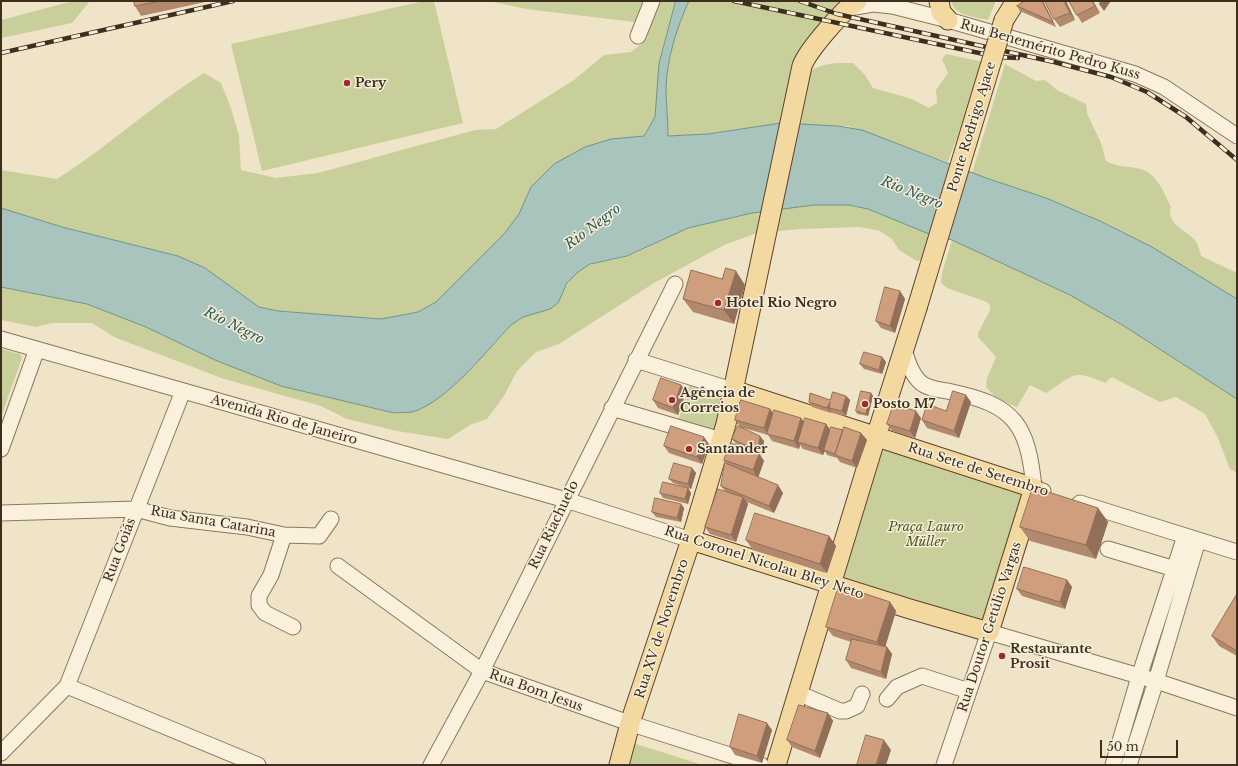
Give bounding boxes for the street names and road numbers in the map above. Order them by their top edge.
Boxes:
street label: Rua Benemérito Pedro Kuss [958,17,1142,83]
street label: Ponte Rodrigo Ajace [945,60,999,194]
street label: Avenida Rio de Janeiro [209,392,359,448]
street label: Rua Sete de Setembro [906,440,1050,500]
street label: Rua Riachuelo [526,478,582,572]
street label: Rua Santa Catarina [149,503,277,541]
street label: Rua Goiás [101,516,139,584]
street label: Rua Coronel Nicolau Bley Neto [662,523,866,603]
street label: Rua Doutor Getúlio Vargas [955,540,1025,714]
street label: Rua XV de Novembro [632,557,692,701]
street label: Rua Bom Jesus [487,667,585,715]

